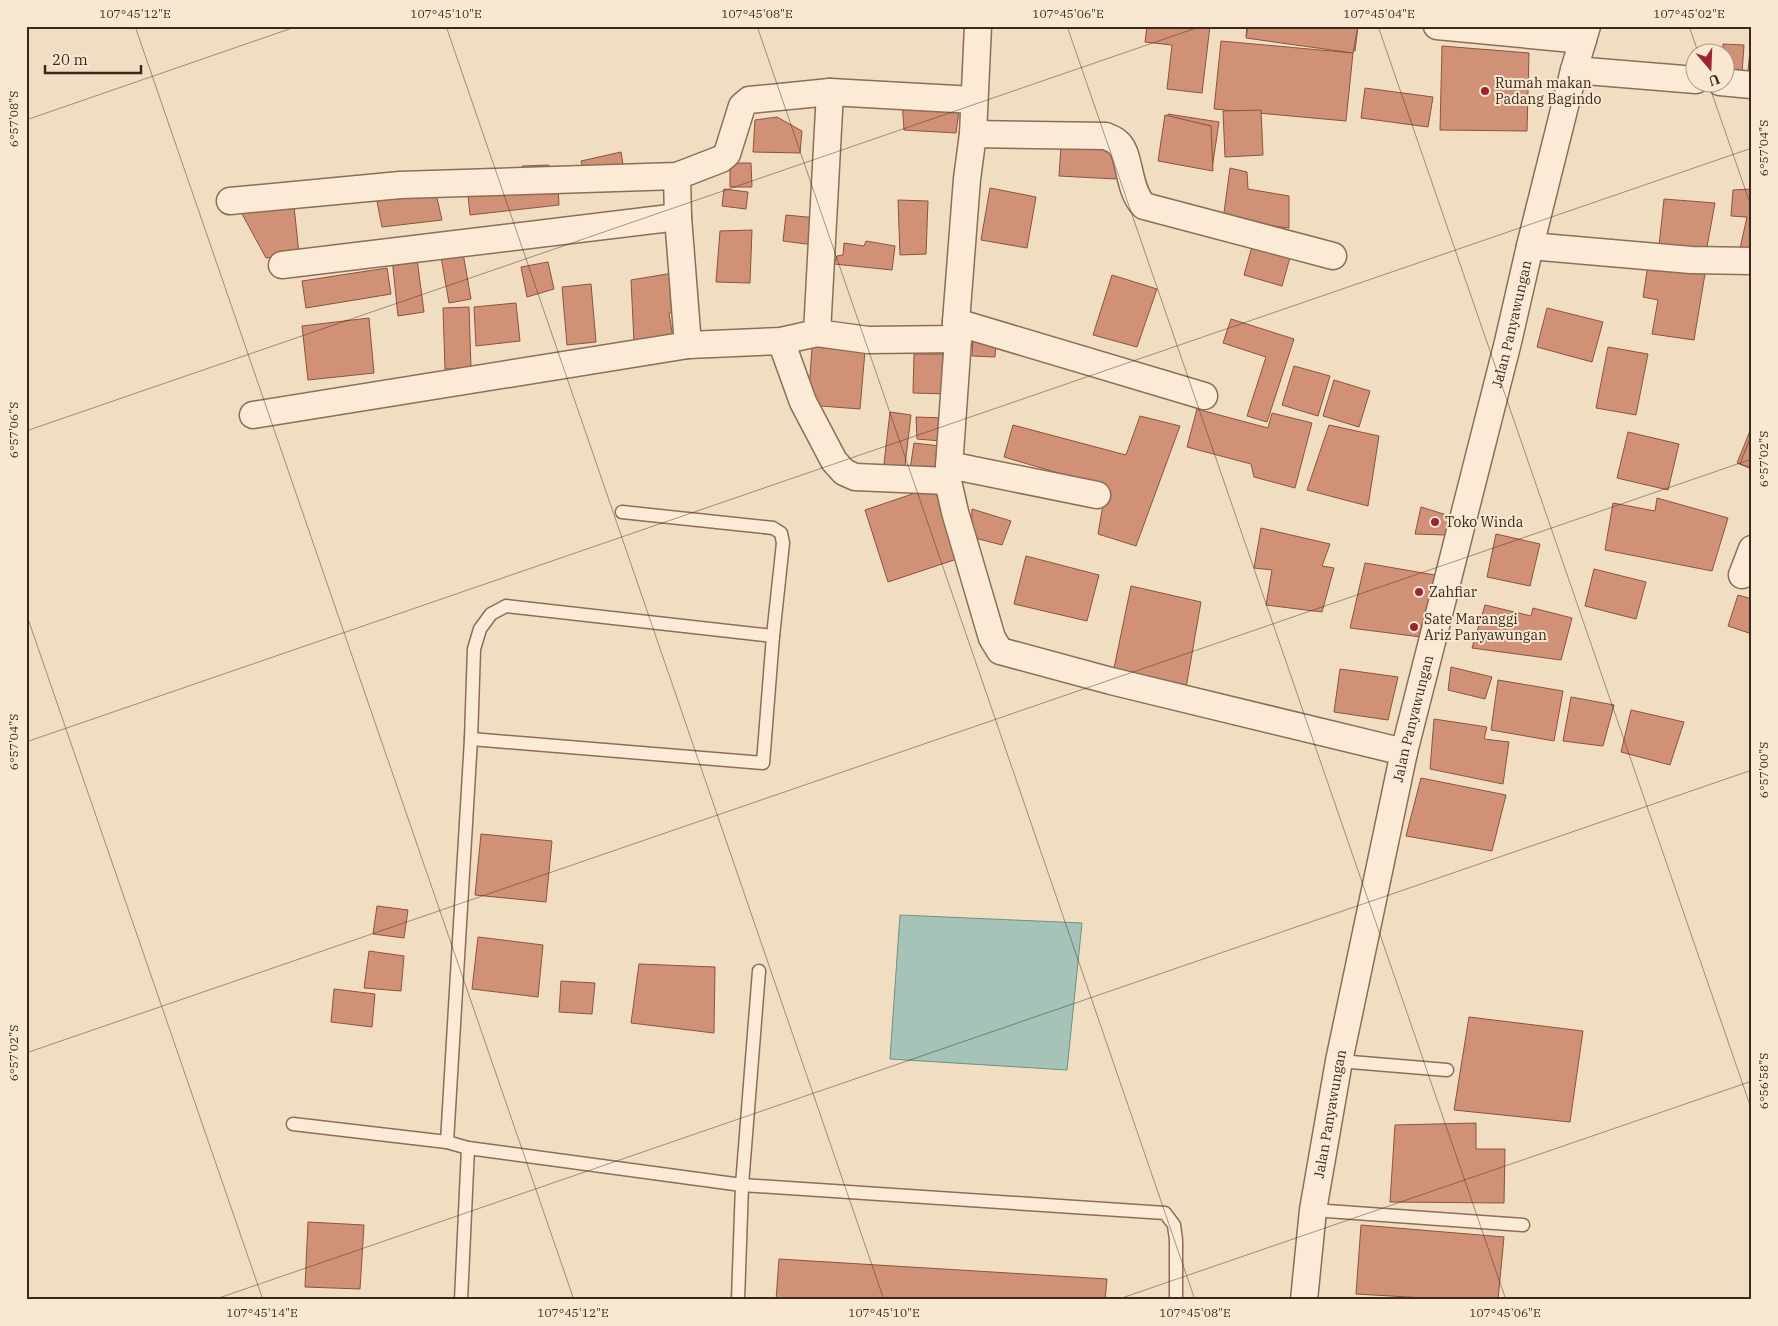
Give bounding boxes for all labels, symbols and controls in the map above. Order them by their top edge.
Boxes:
text: 107°45'12"E [99,6,171,21]
text: 107°45'10"E [410,6,482,21]
text: 107°45'08"E [721,6,793,21]
text: 107°45'06"E [1032,6,1104,21]
text: 107°45'04"E [1343,6,1415,21]
text: 107°45'02"E [1653,6,1725,21]
scale bar [45,42,141,74]
north arrow [1686,42,1736,92]
text: 20 m [52,50,88,69]
text: U [1706,70,1722,91]
place label: Rumah makan Padang Bagindo [1495,74,1602,108]
marker: Rumah makan Padang Bagindo [1479,85,1491,97]
text: 6°57'08"S [6,91,21,147]
text: 6°57'04"S [1756,120,1771,176]
street label: Jalan Panyawungan [1488,258,1536,390]
text: 6°57'06"S [6,402,21,458]
text: 6°57'02"S [1756,431,1771,487]
place label: Toko Winda [1445,513,1524,531]
marker: Toko Winda [1429,516,1441,528]
place label: Zahfiar [1429,583,1478,601]
marker: Zahfiar [1413,586,1425,598]
place label: Sate Maranggi Ariz Panyawungan [1424,610,1547,644]
marker: Sate Maranggi Ariz Panyawungan [1408,621,1420,633]
street label: Jalan Panyawungan [1389,653,1437,784]
text: 6°57'04"S [6,714,21,770]
text: 6°57'00"S [1756,742,1771,798]
text: 6°57'02"S [6,1025,21,1081]
street label: Jalan Panyawungan [1310,1048,1350,1180]
text: 6°56'58"S [1756,1053,1771,1109]
text: 107°45'14"E [226,1305,298,1320]
text: 107°45'12"E [537,1305,609,1320]
text: 107°45'10"E [848,1305,920,1320]
text: 107°45'08"E [1159,1305,1231,1320]
text: 107°45'06"E [1469,1305,1541,1320]

